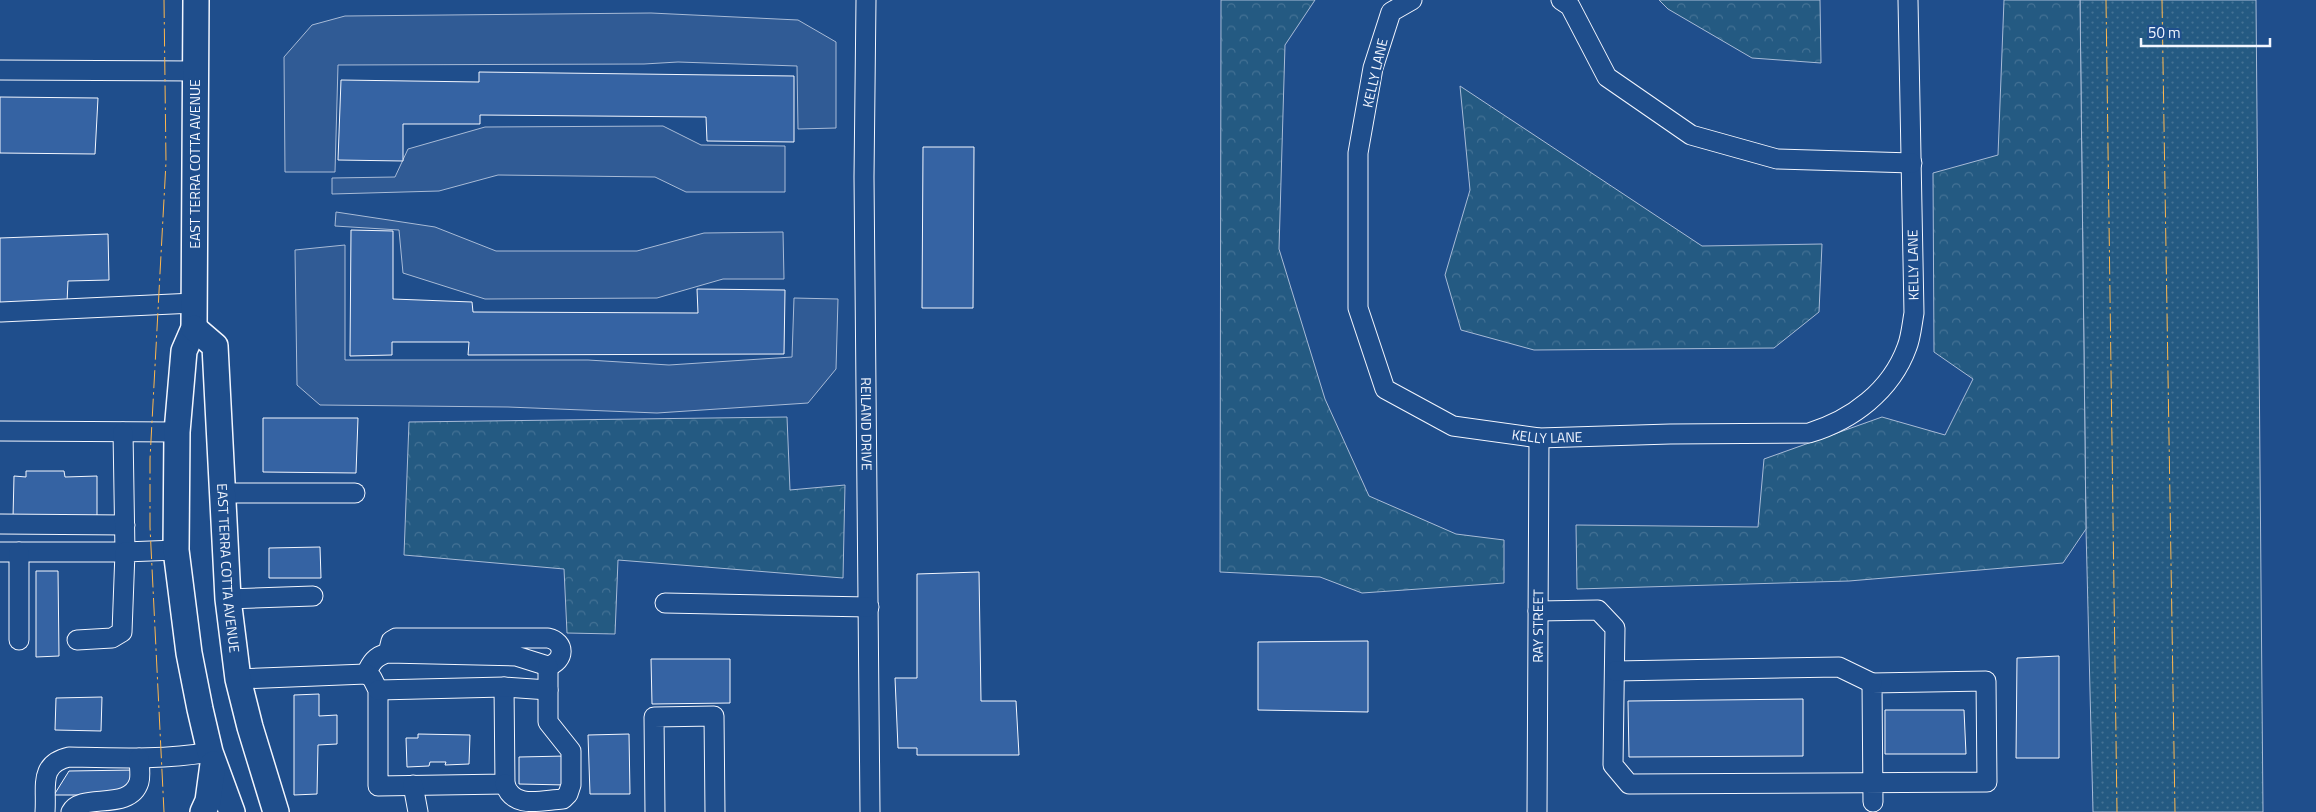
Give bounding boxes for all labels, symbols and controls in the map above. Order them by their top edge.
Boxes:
scale bar [2141,15,2270,47]
text: 50 m [2148,21,2181,44]
street label: KELLY LANE [1356,36,1393,110]
street label: EAST TERRA COTTA AVENUE [184,79,205,249]
street label: KELLY LANE [1901,229,1924,301]
street label: REILAND DRIVE [856,377,878,471]
street label: KELLY LANE [1511,423,1583,448]
street label: EAST TERRA COTTA AVENUE [212,483,246,654]
street label: RAY STREET [1527,589,1548,663]

